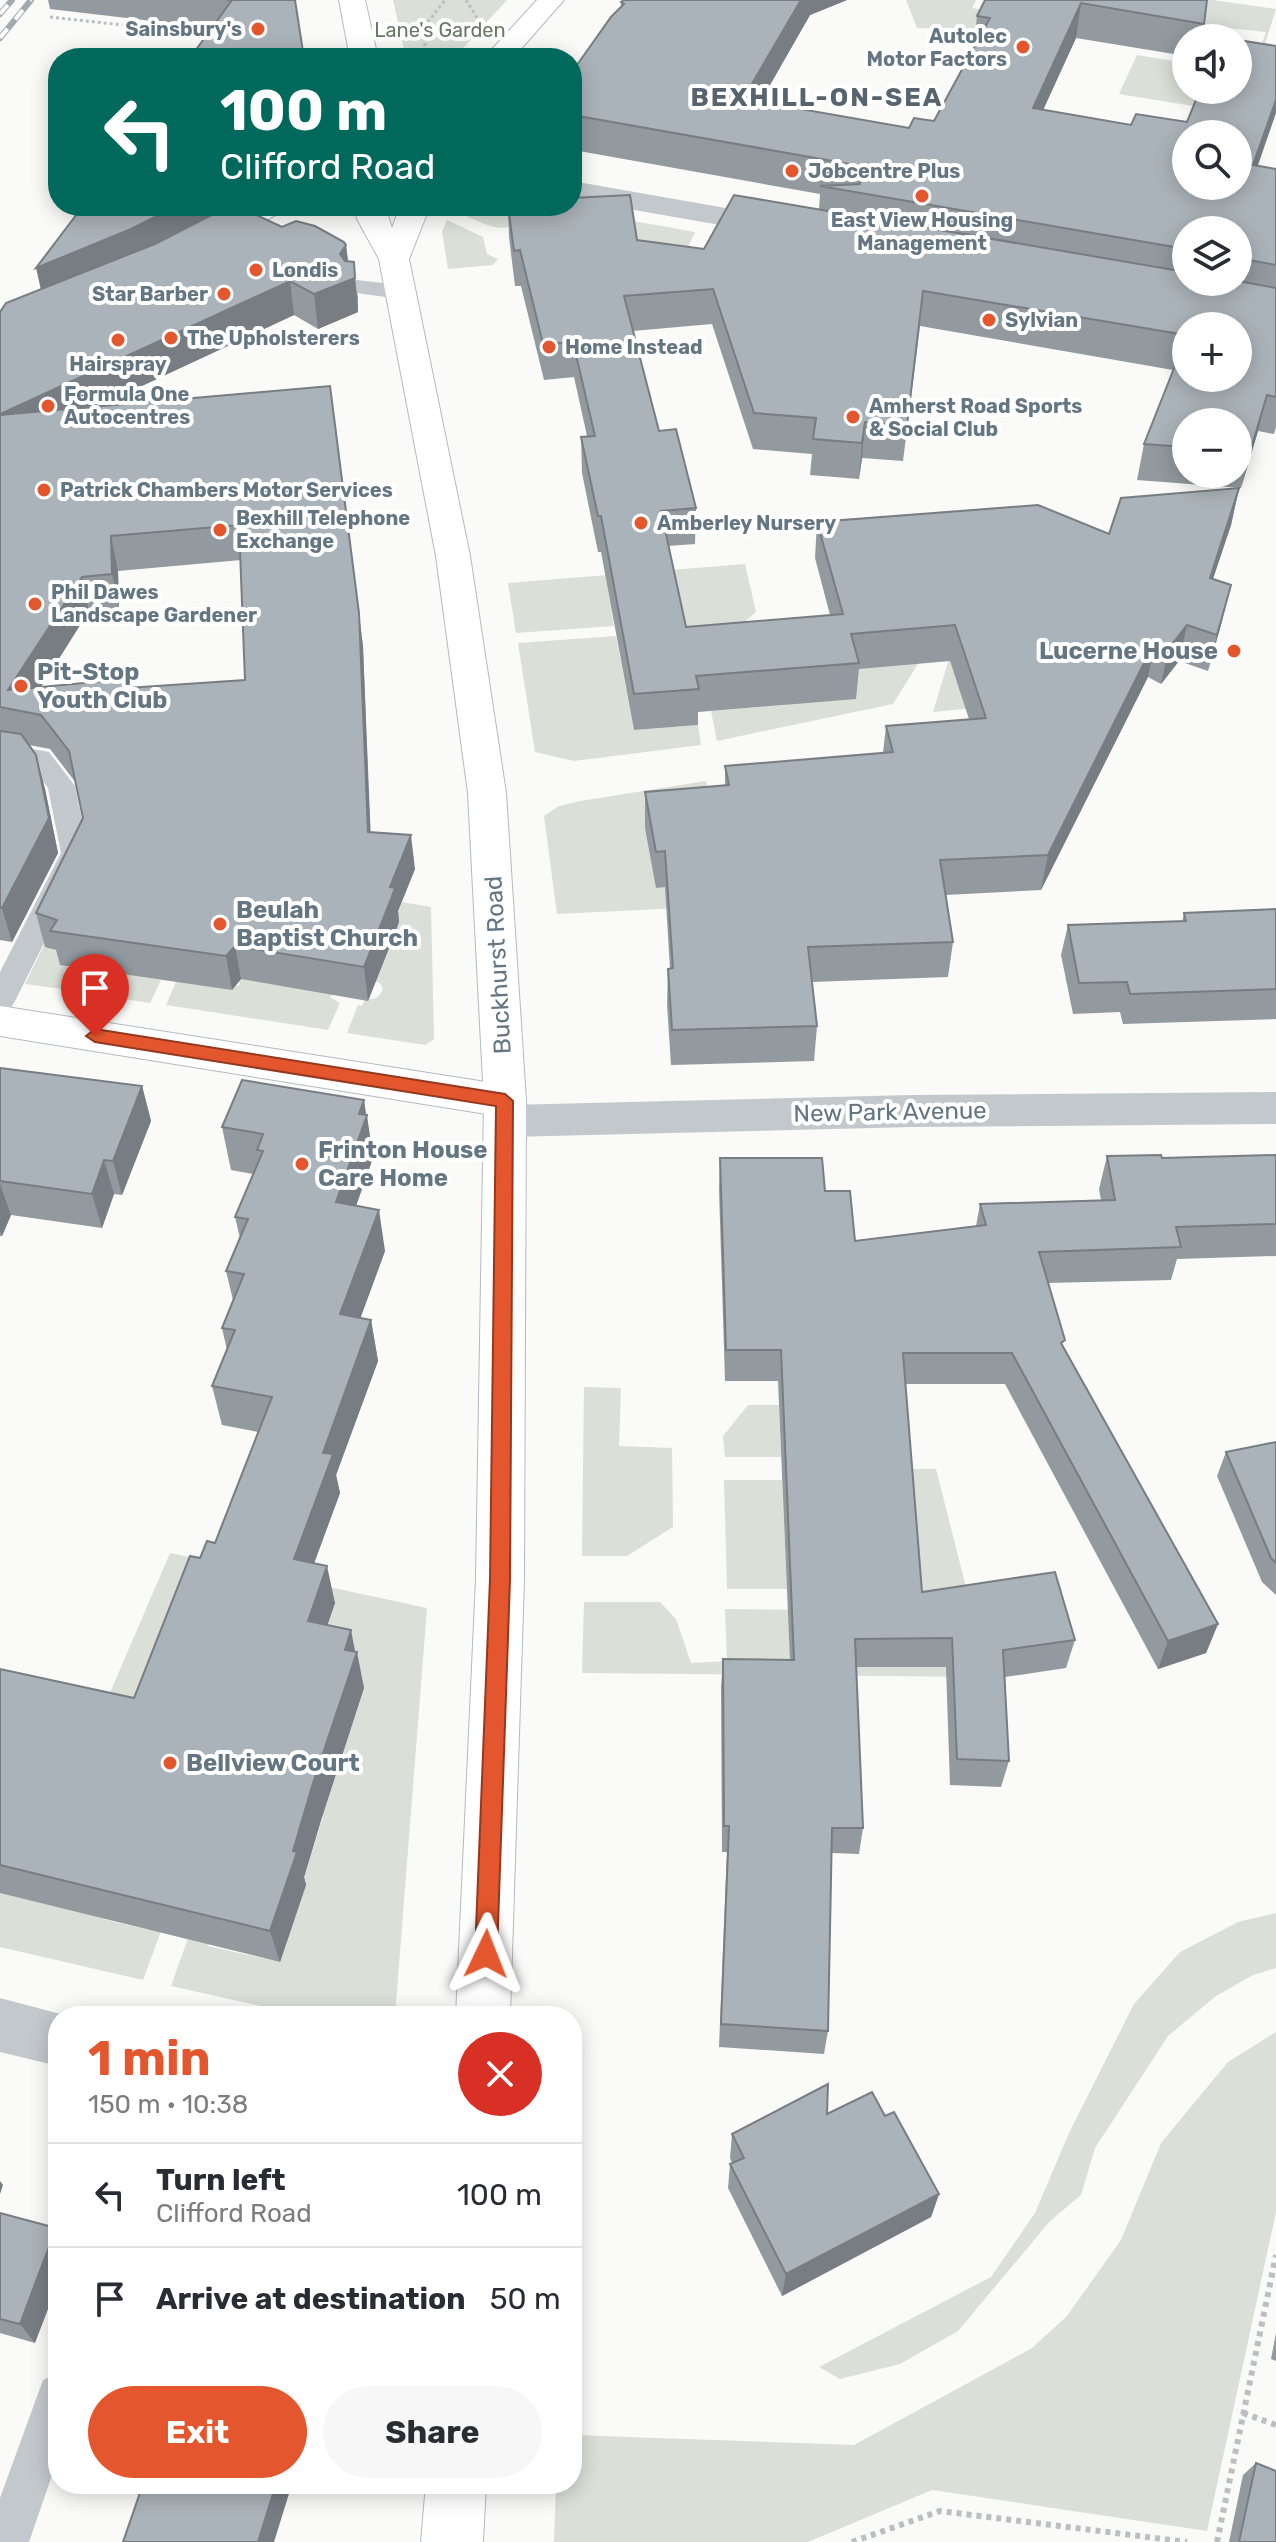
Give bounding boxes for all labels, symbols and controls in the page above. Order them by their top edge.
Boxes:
place label: Sainsbury's [125,17,242,41]
park label: Lane's Garden [374,18,506,42]
marker: Sainsbury's [249,20,267,38]
place label: Autolec Motor Factors [867,24,1007,71]
map controls [1172,24,1252,488]
button: sound [1172,24,1252,104]
marker: Autolec Motor Factors [1014,38,1032,56]
text: 100 m [220,78,387,144]
icon: left [88,80,192,184]
district label: BEXHILL-ON-SEA [691,82,943,113]
button: search [1172,120,1252,200]
text: Clifford Road [220,145,435,188]
place label: Jobcentre Plus [808,159,960,183]
marker: Jobcentre Plus [783,162,801,180]
marker: East View Housing Management [913,187,931,205]
place label: East View Housing Management [831,208,1013,255]
button: layers [1172,216,1252,296]
place label: Londis [272,258,338,282]
marker: Londis [247,261,265,279]
place label: Star Barber [92,282,208,306]
marker: Star Barber [215,285,233,303]
place label: Sylvian [1005,308,1078,332]
marker: Sylvian [980,311,998,329]
button: + [1172,312,1252,392]
place label: The Upholsterers [187,326,360,350]
marker: The Upholsterers [162,329,180,347]
marker: Hairspray [109,331,127,349]
place label: Home Instead [565,335,703,359]
marker: Home Instead [540,338,558,356]
place label: Hairspray [69,352,167,376]
place label: Formula One Autocentres [64,382,190,429]
place label: Amherst Road Sports & Social Club [869,394,1082,441]
marker: Formula One Autocentres [39,397,57,415]
marker: Amherst Road Sports & Social Club [844,408,862,426]
button: − [1172,408,1252,488]
place label: Patrick Chambers Motor Services [60,478,393,502]
marker: Patrick Chambers Motor Services [35,481,53,499]
place label: Bexhill Telephone Exchange [236,506,410,553]
place label: Amberley Nursery [657,511,836,535]
marker: Amberley Nursery [632,514,650,532]
marker: Bexhill Telephone Exchange [211,521,229,539]
place label: Phil Dawes Landscape Gardener [51,580,257,627]
marker: Phil Dawes Landscape Gardener [26,595,44,613]
place label: Lucerne House [1039,637,1218,665]
marker: Lucerne House [1225,642,1243,660]
place label: Pit-Stop Youth Club [37,658,167,714]
marker: Pit-Stop Youth Club [12,677,30,695]
street label: Buckhurst Road [479,875,517,1055]
place label: Beulah Baptist Church [236,896,418,952]
marker: Beulah Baptist Church [211,915,229,933]
pin [61,954,129,1036]
icon: arrive [73,966,117,1010]
street label: New Park Avenue [793,1096,987,1128]
place label: Frinton House Care Home [318,1136,488,1192]
marker: Frinton House Care Home [293,1155,311,1173]
place label: Bellview Court [186,1749,360,1777]
marker: Bellview Court [161,1754,179,1772]
position arrow [444,1912,528,1996]
text: 1 min [88,2030,211,2087]
button: close [458,2032,542,2116]
text: 150 m · 10:38 [88,2089,248,2120]
text: Turn left [156,2162,286,2198]
icon: left [88,2173,132,2217]
text: 100 m [457,2177,542,2213]
text: Clifford Road [156,2198,312,2229]
icon: arrive [88,2277,132,2321]
text: Arrive at destination [156,2281,466,2317]
text: 50 m [490,2281,561,2317]
button: Exit [88,2386,307,2478]
button: Share [323,2386,542,2478]

